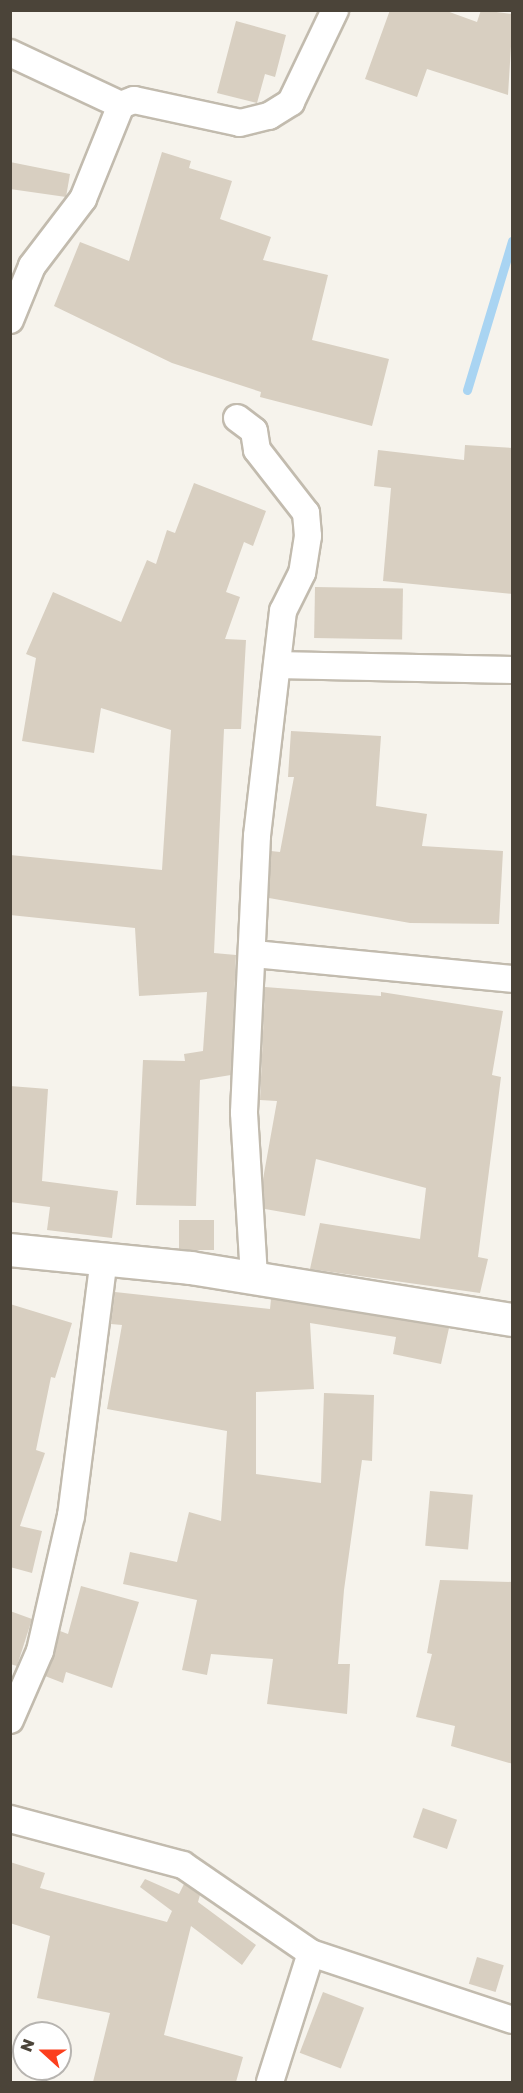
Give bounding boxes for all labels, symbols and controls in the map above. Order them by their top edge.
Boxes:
north arrow [12,2021,72,2081]
text: N [16,2036,39,2055]

